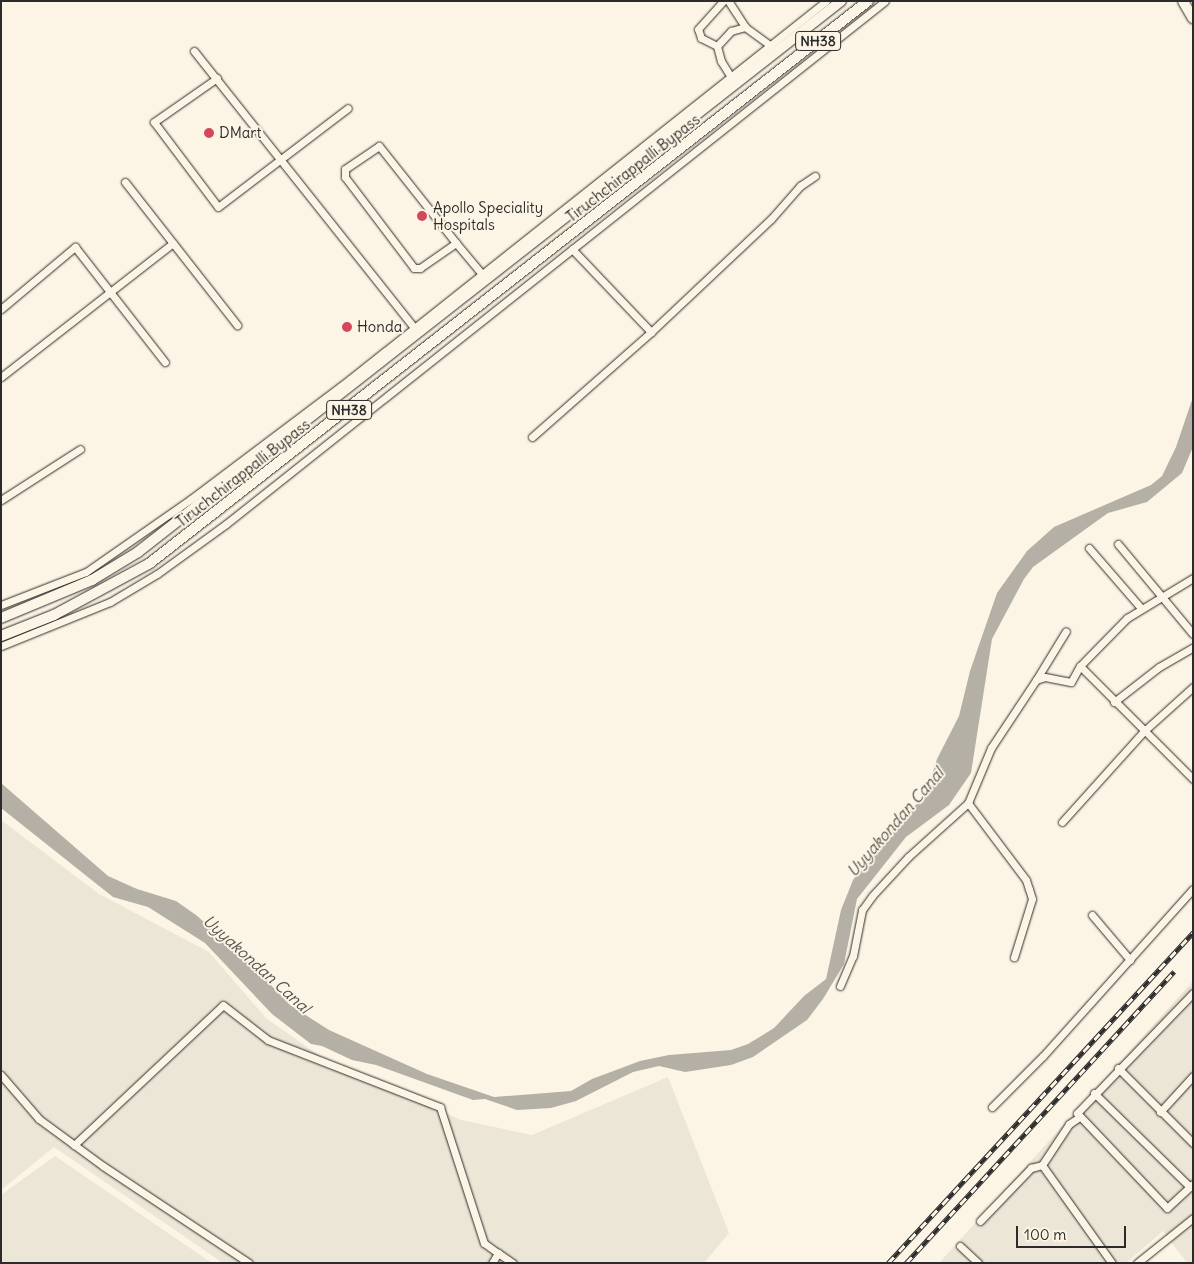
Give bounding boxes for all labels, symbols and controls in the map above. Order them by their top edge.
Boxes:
road number: NH38 [794,29,842,52]
street label: Tiruchchirappalli Bypass [562,110,704,226]
place label: DMart [219,124,261,142]
marker: DMart [203,127,215,139]
place label: Apollo Speciality Hospitals [433,198,543,233]
marker: Apollo Speciality Hospitals [415,209,429,223]
place label: Honda [357,318,402,336]
marker: Honda [341,321,353,333]
road number: NH38 [325,398,373,422]
street label: Tiruchchirappalli Bypass [172,415,314,531]
water label: Uyyakondan Canal [843,764,947,880]
water label: Uyyakondan Canal [199,911,315,1017]
scale bar [1019,1216,1129,1248]
text: 100 m [1024,1225,1066,1244]

